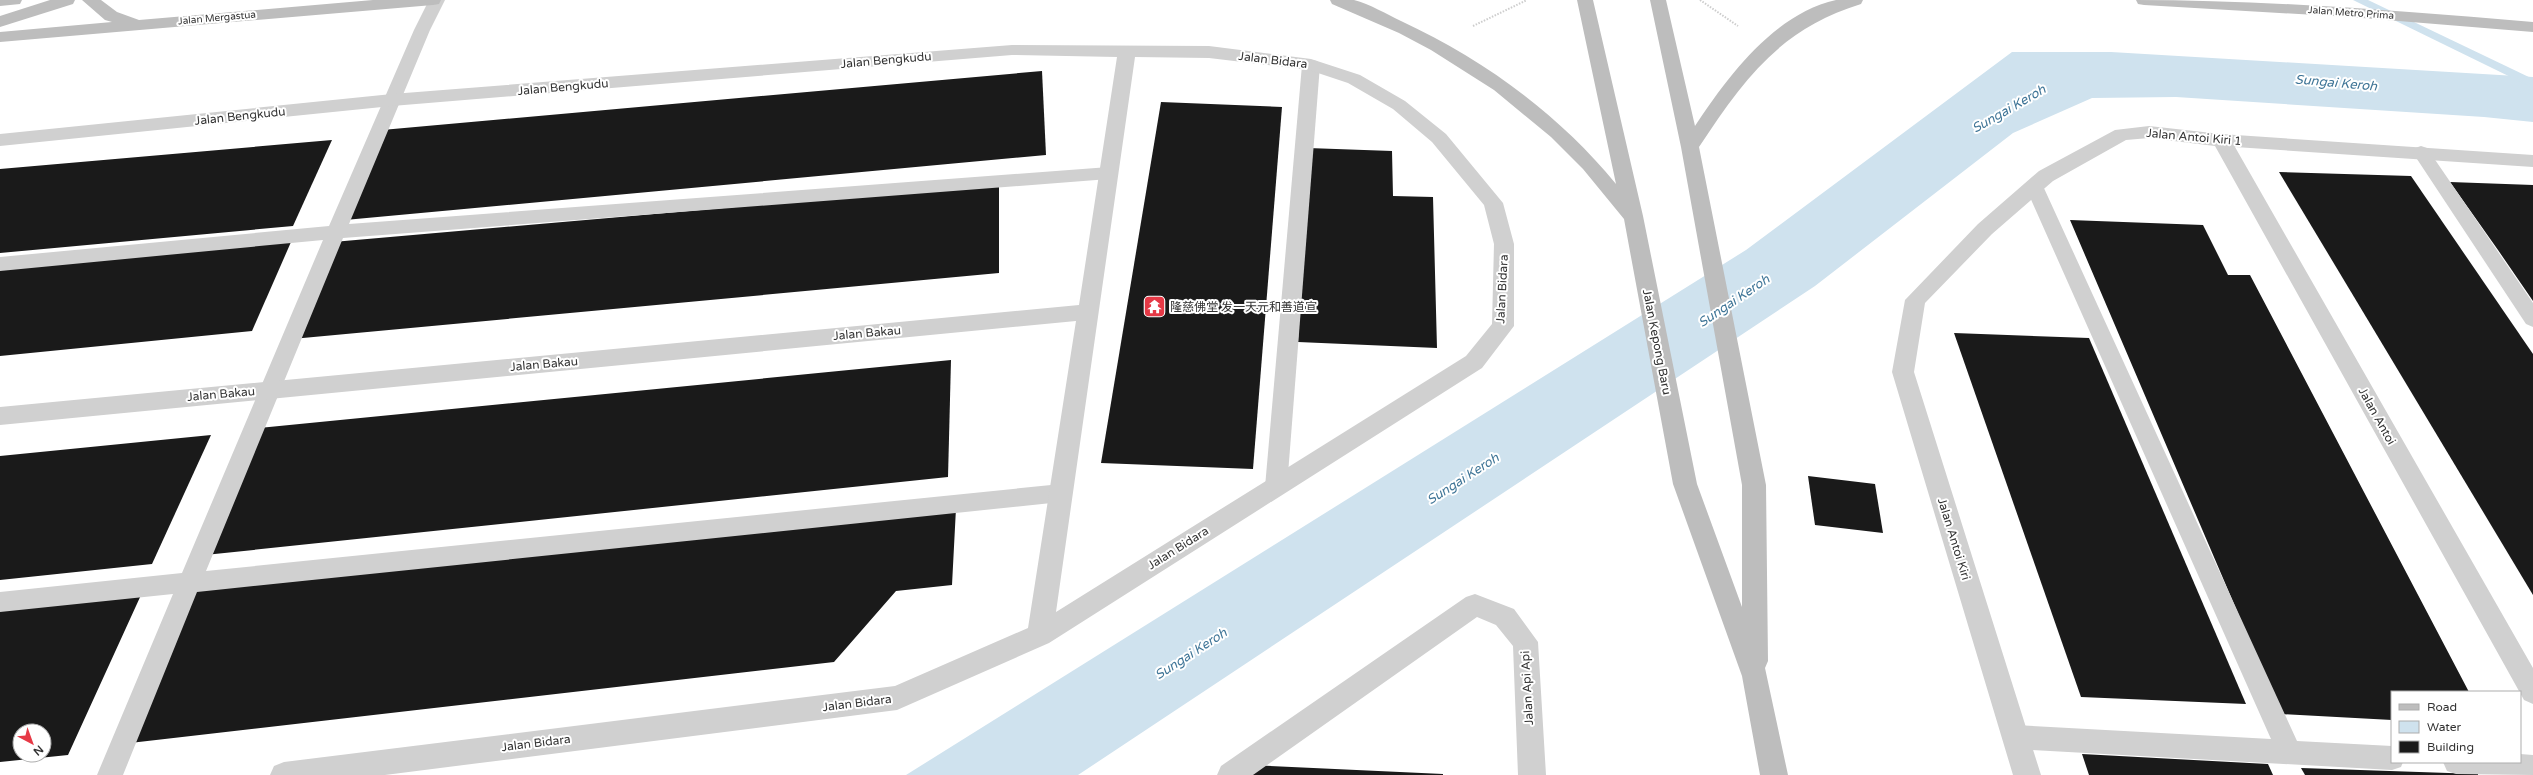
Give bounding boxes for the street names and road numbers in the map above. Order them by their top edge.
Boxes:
street label: Jalan Metro Prima [2308,4,2394,22]
street label: Jalan Mergastua [178,9,256,27]
street label: Jalan Bengkudu [840,49,932,71]
street label: Jalan Bidara [1238,49,1308,71]
street label: Jalan Bengkudu [517,76,609,98]
street label: Jalan Bengkudu [194,104,286,128]
street label: Jalan Antoi Kiri 1 [2146,126,2242,148]
street label: Jalan Bidara [1493,254,1511,324]
street label: Jalan Kepong Baru [1640,288,1674,396]
street label: Jalan Bakau [833,323,901,343]
street label: Jalan Bakau [510,354,578,374]
street label: Jalan Bakau [187,384,255,404]
street label: Jalan Antoi [2356,385,2398,447]
street label: Jalan Antoi Kiri [1935,496,1973,582]
street label: Jalan Bidara [1145,524,1211,572]
street label: Jalan Api Api [1518,650,1536,726]
street label: Jalan Bidara [822,692,892,714]
street label: Jalan Bidara [501,732,571,754]

